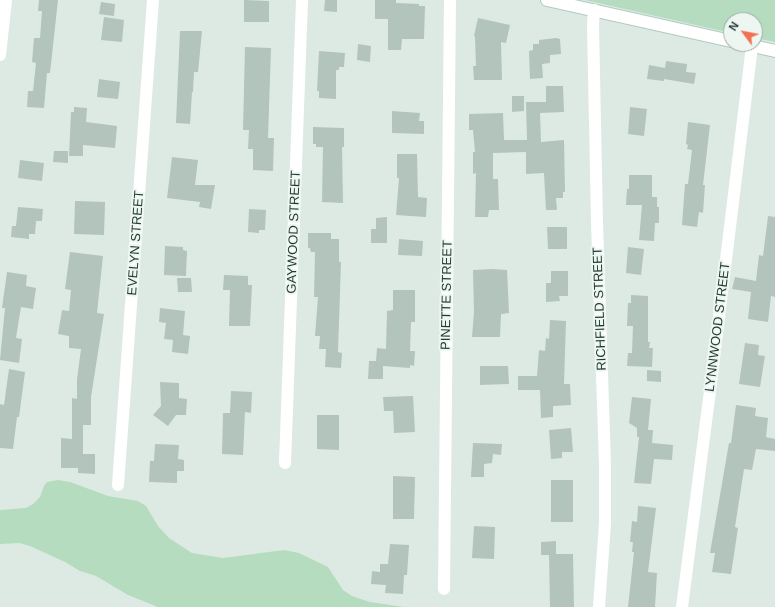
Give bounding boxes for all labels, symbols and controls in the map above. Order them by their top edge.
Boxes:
north arrow [723,12,763,52]
text: N [726,20,741,33]
street label: GAYWOOD STREET [284,170,304,294]
street label: EVELYN STREET [125,190,147,296]
street label: PINETTE STREET [438,240,456,350]
street label: RICHFIELD STREET [590,247,610,371]
street label: LYNNWOOD STREET [702,261,734,393]

